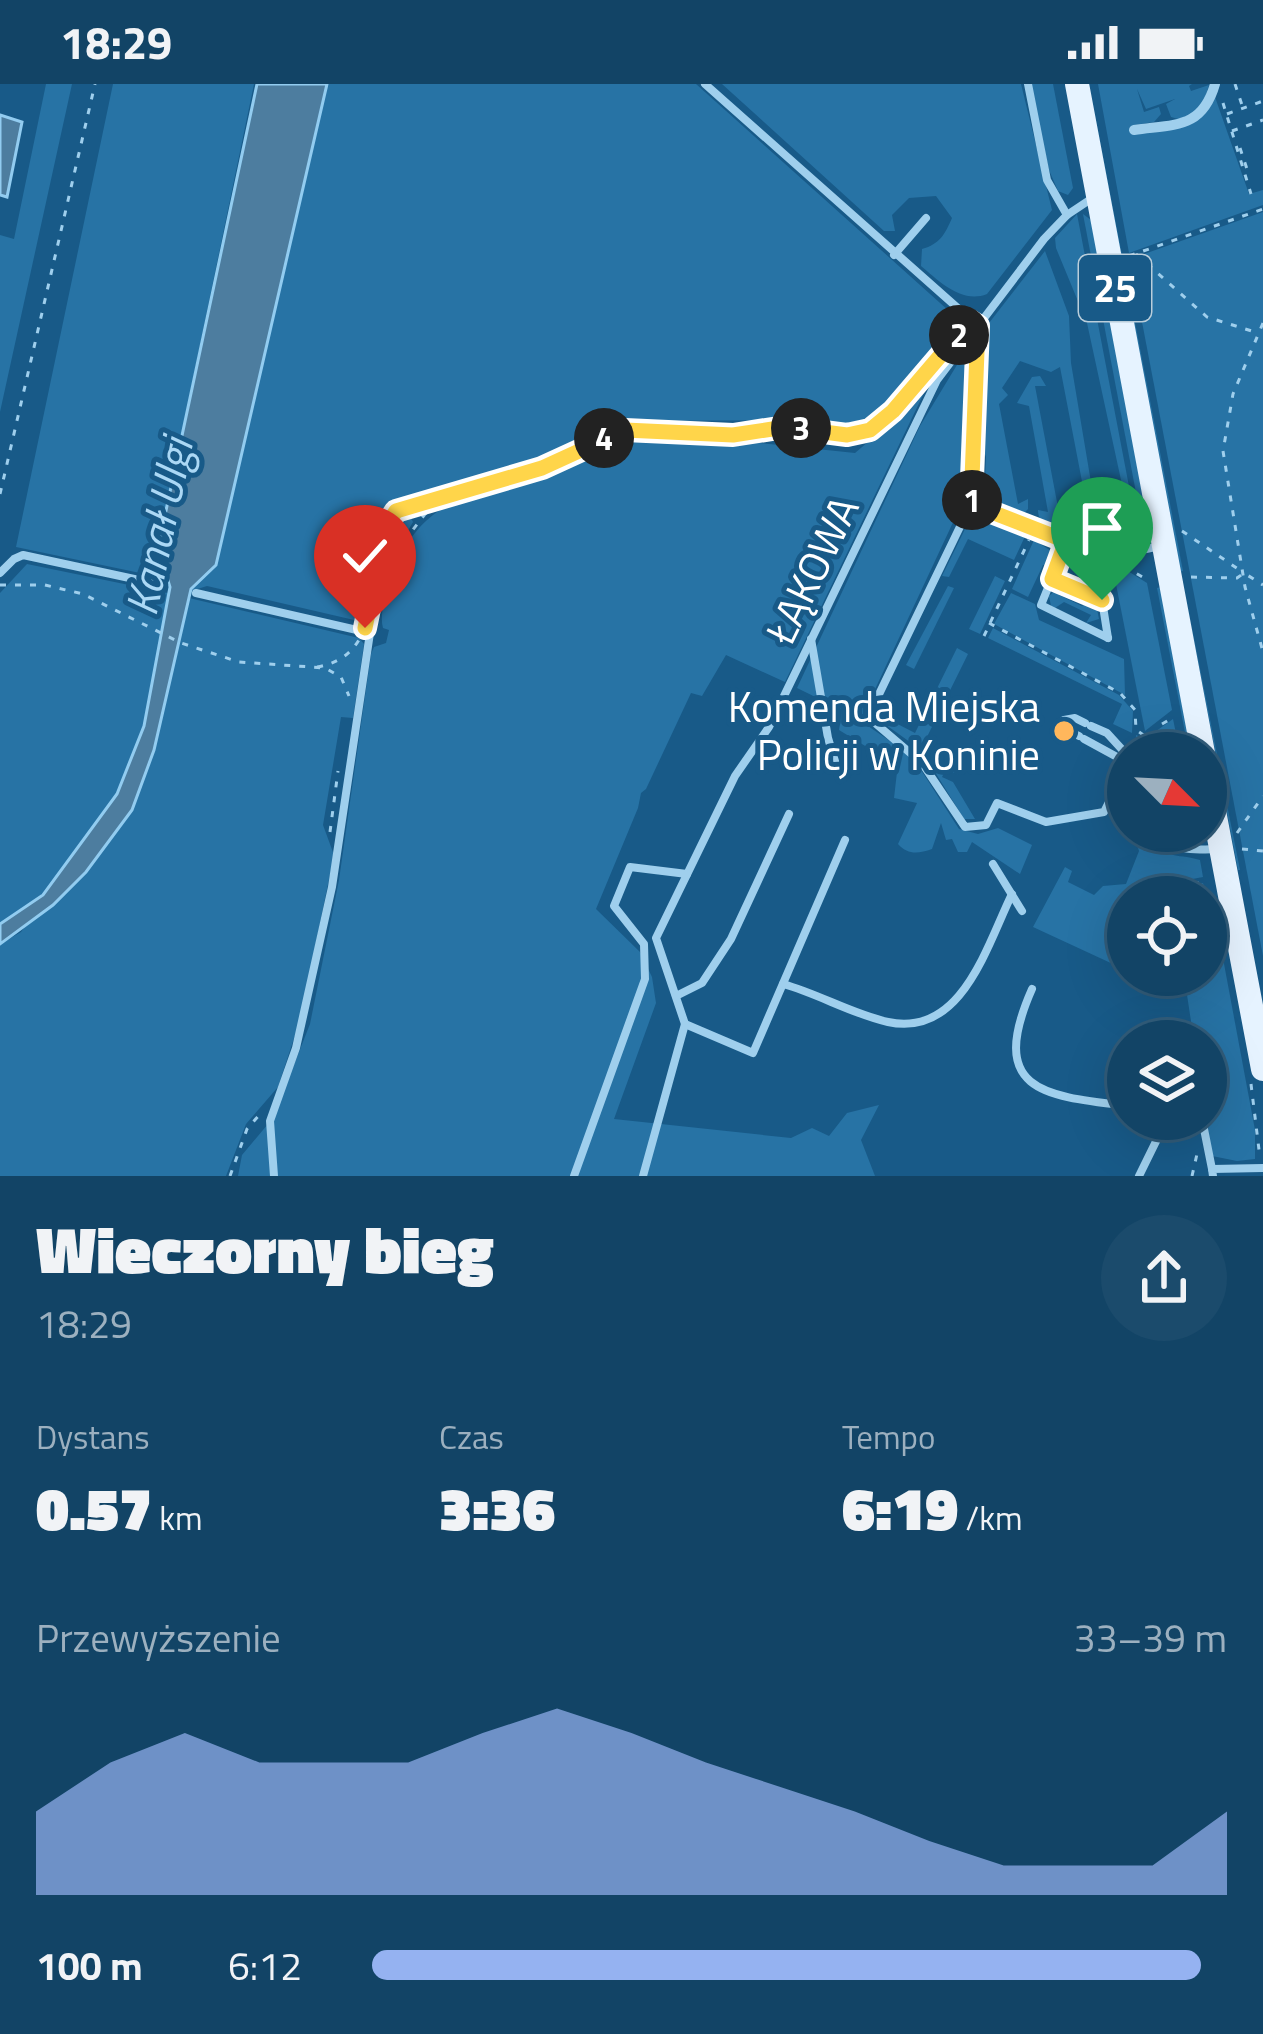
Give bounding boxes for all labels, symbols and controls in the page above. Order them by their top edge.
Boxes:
text: 18:29 [60,8,172,76]
road number: 25 [1079,255,1151,321]
pin: 2 [929,305,989,365]
text: 2 [950,310,968,360]
pin: 3 [771,398,831,458]
text: 3 [792,403,810,453]
pin: 4 [574,408,634,468]
text: 4 [595,413,613,463]
water label: Kanał Ulgi [106,428,211,621]
pin: 1 [942,470,1002,530]
text: 1 [963,475,981,525]
pin [1051,477,1153,600]
street label: ŁĄKOWA [747,485,874,655]
icon: arrive [1069,495,1135,561]
pin [314,505,416,628]
icon: check [332,523,398,589]
place label: Komenda Miejska Policji w Koninie [728,674,1040,786]
marker: Komenda Miejska Policji w Koninie [1051,718,1077,744]
north arrow [1107,732,1227,852]
map controls [1107,732,1227,1140]
button: locate [1107,876,1227,996]
button: layers [1107,1020,1227,1140]
text: Wieczorny bieg [36,1198,494,1299]
button: share [1101,1215,1227,1341]
text: 18:29 [36,1294,132,1353]
text: Dystans [36,1412,150,1462]
text: Czas [439,1412,504,1462]
text: Tempo [842,1412,935,1462]
text: 0.57 [36,1462,152,1553]
text: 3:36 [439,1462,555,1553]
text: 6:19 [842,1462,958,1553]
text: km [152,1493,203,1543]
text: /km [958,1493,1023,1543]
text: Przewyższenie [36,1608,281,1667]
text: 33–39 m [1074,1608,1227,1667]
text: 100 m [36,1936,143,1995]
text: 6:12 [228,1936,302,1995]

